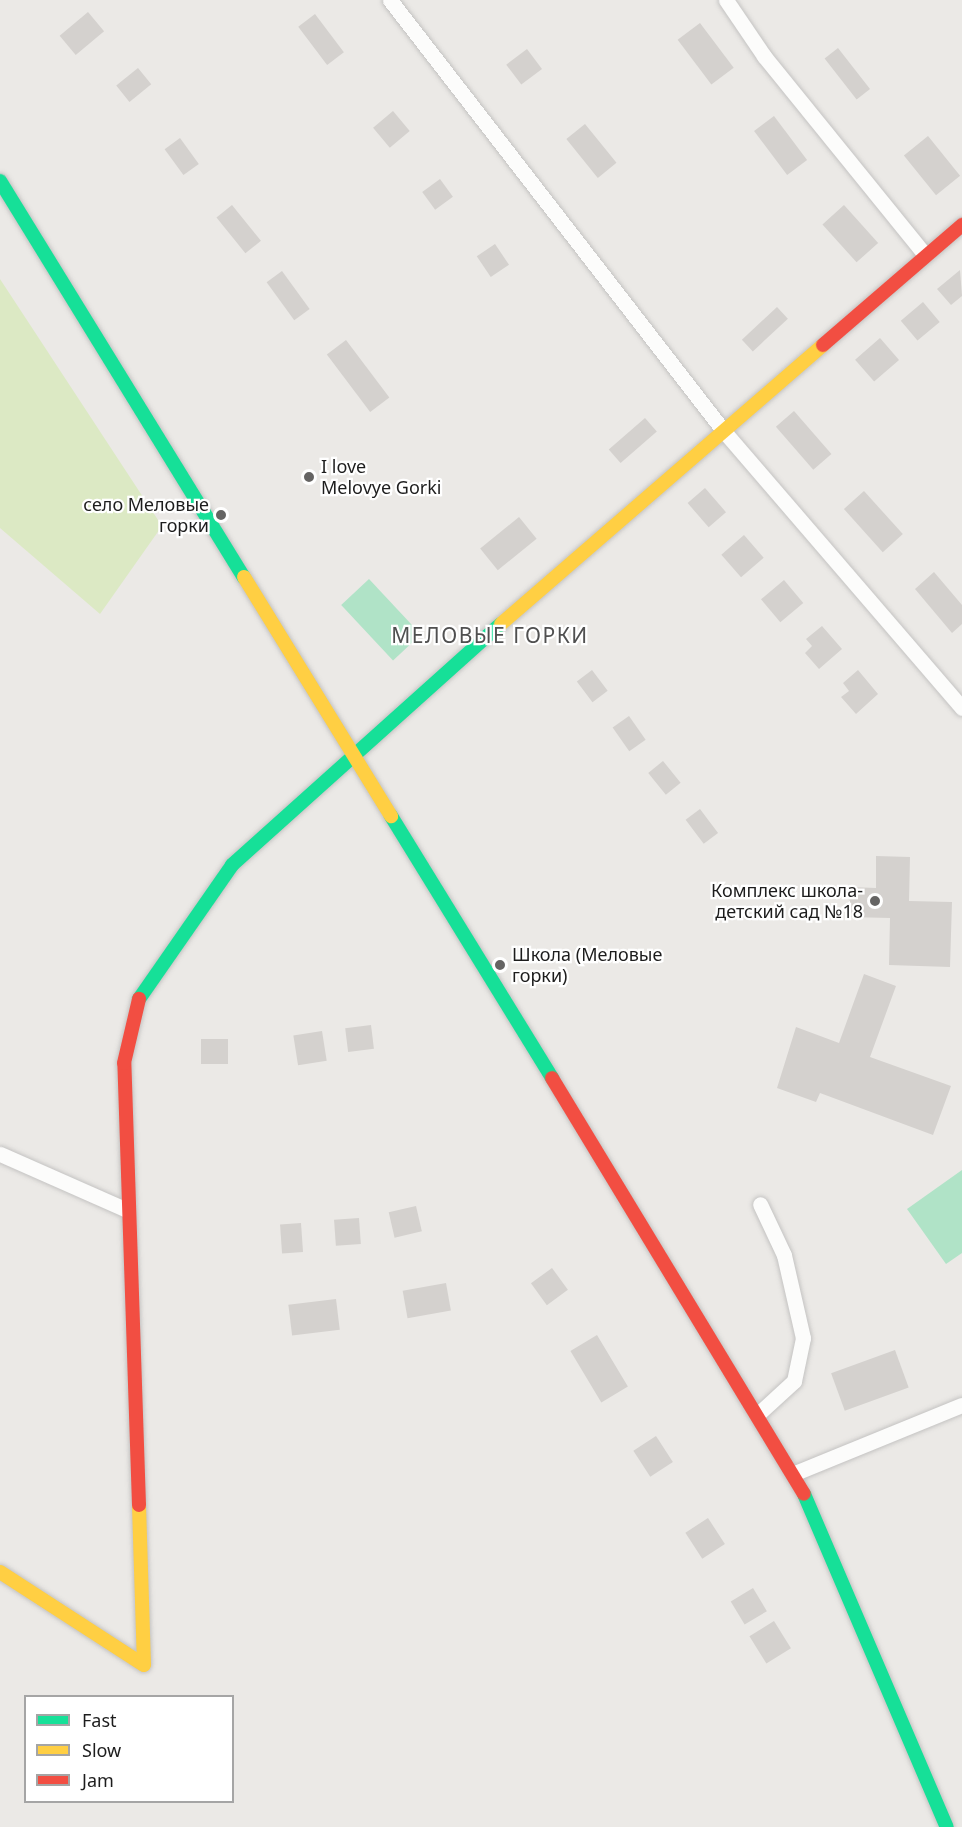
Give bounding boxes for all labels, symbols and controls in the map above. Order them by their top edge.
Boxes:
place label: I love Melovye Gorki [321,456,441,498]
marker: I love Melovye Gorki [302,470,316,484]
place label: село Меловые горки [83,494,209,536]
marker: село Меловые горки [214,508,228,522]
district label: МЕЛОВЫЕ ГОРКИ [391,622,589,648]
place label: Комплекс школа- детский сад №18 [711,880,863,922]
marker: Комплекс школа- детский сад №18 [868,894,882,908]
place label: Школа (Меловые горки) [512,944,662,986]
marker: Школа (Меловые горки) [493,958,507,972]
legend [24,1695,234,1803]
text: Fast [82,1708,117,1732]
text: Slow [82,1738,121,1762]
text: Jam [82,1768,114,1792]

